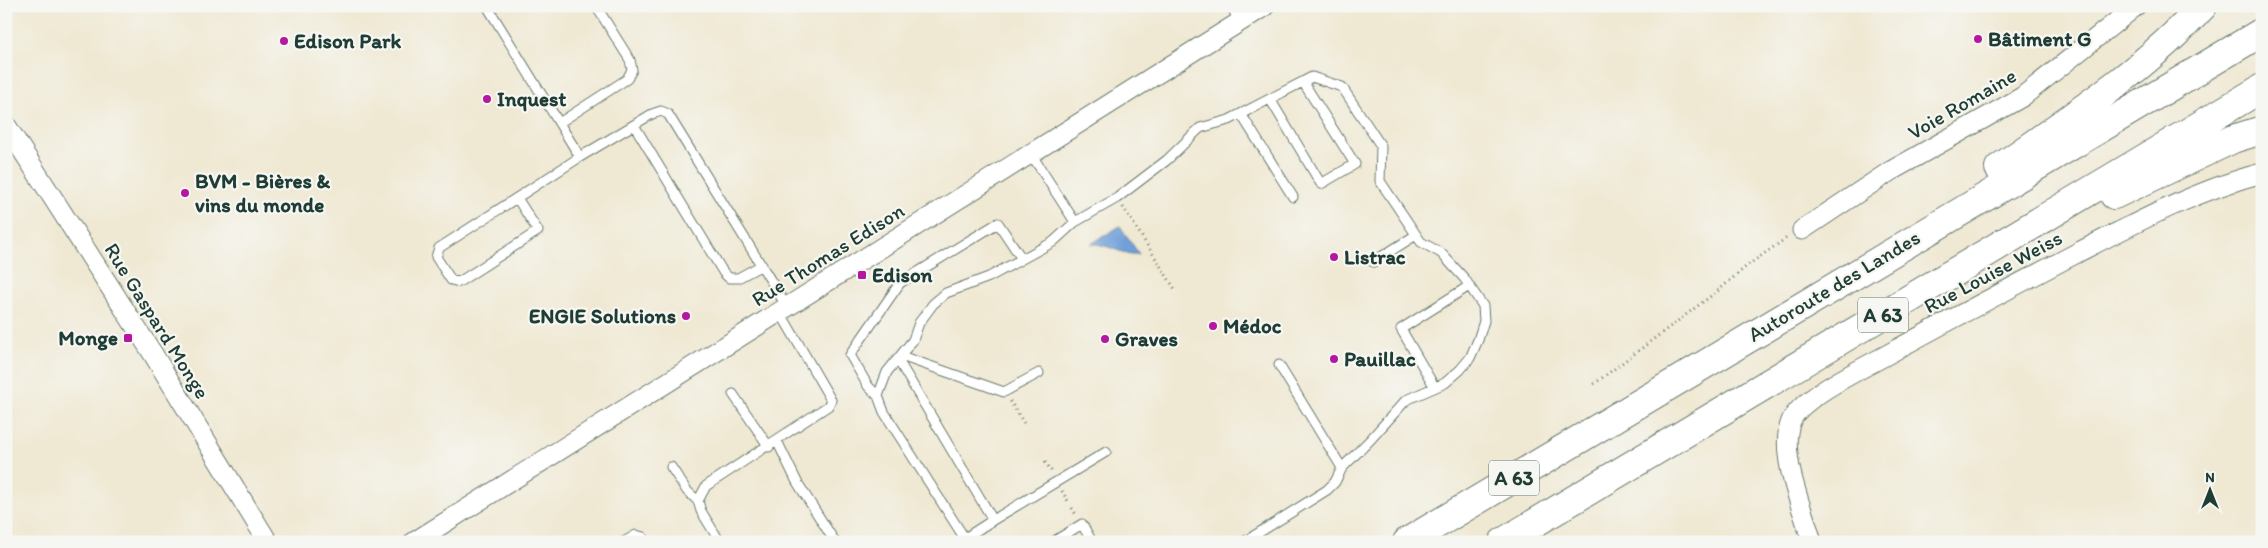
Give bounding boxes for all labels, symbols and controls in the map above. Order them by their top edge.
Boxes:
place label: Bâtiment G [1988,26,2092,51]
place label: Edison Park [294,28,401,53]
marker: Bâtiment G [1972,33,1984,45]
marker: Edison Park [278,35,290,47]
street label: Voie Romaine [1903,63,2020,145]
place label: Inquest [497,86,566,112]
marker: Inquest [481,93,493,105]
place label: BVM - Bières & vins du monde [195,168,331,217]
marker: BVM - Bières & vins du monde [179,187,191,199]
street label: Rue Thomas Edison [747,198,909,312]
street label: Autoroute des Landes [1743,224,1924,347]
street label: Rue Louise Weiss [1919,225,2066,318]
street label: Rue Gaspard Monge [99,238,215,403]
place label: Listrac [1344,244,1406,269]
marker: Listrac [1328,251,1340,263]
place label: Edison [872,262,932,288]
marker: Edison [856,269,868,281]
road number: A 63 [1858,298,1908,332]
place label: ENGIE Solutions [529,303,676,328]
marker: ENGIE Solutions [680,310,692,322]
place label: Médoc [1223,313,1282,338]
marker: Médoc [1207,320,1219,332]
place label: Monge [58,325,118,351]
place label: Graves [1115,326,1178,351]
marker: Monge [122,332,134,344]
marker: Graves [1099,333,1111,345]
place label: Pauillac [1344,346,1416,371]
marker: Pauillac [1328,353,1340,365]
road number: A 63 [1489,460,1539,496]
north arrow [2186,466,2236,516]
text: N [2205,469,2215,486]

